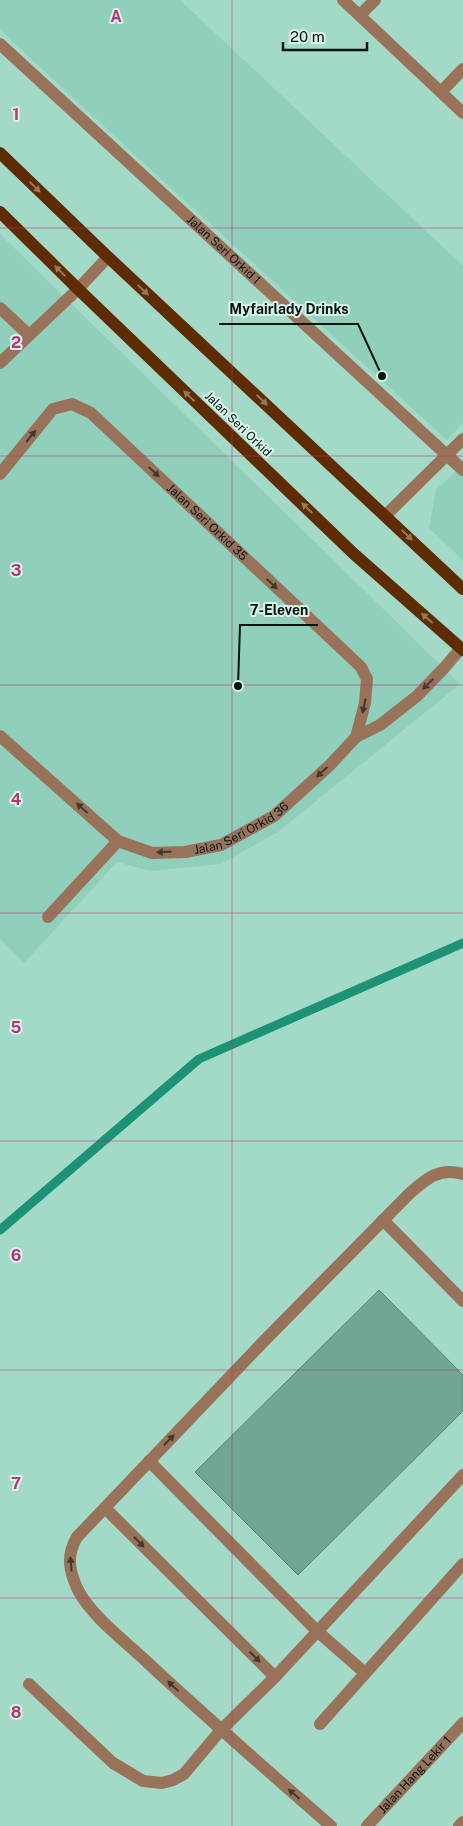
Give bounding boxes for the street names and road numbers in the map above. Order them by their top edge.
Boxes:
street label: Jalan Seri Orkid 1 [184,213,263,287]
street label: Jalan Seri Orkid [202,389,274,459]
street label: Jalan Seri Orkid 35 [164,481,251,564]
street label: Jalan Seri Orkid 36 [193,799,292,857]
street label: Jalan Hang Lekir 1 [375,1733,454,1816]

